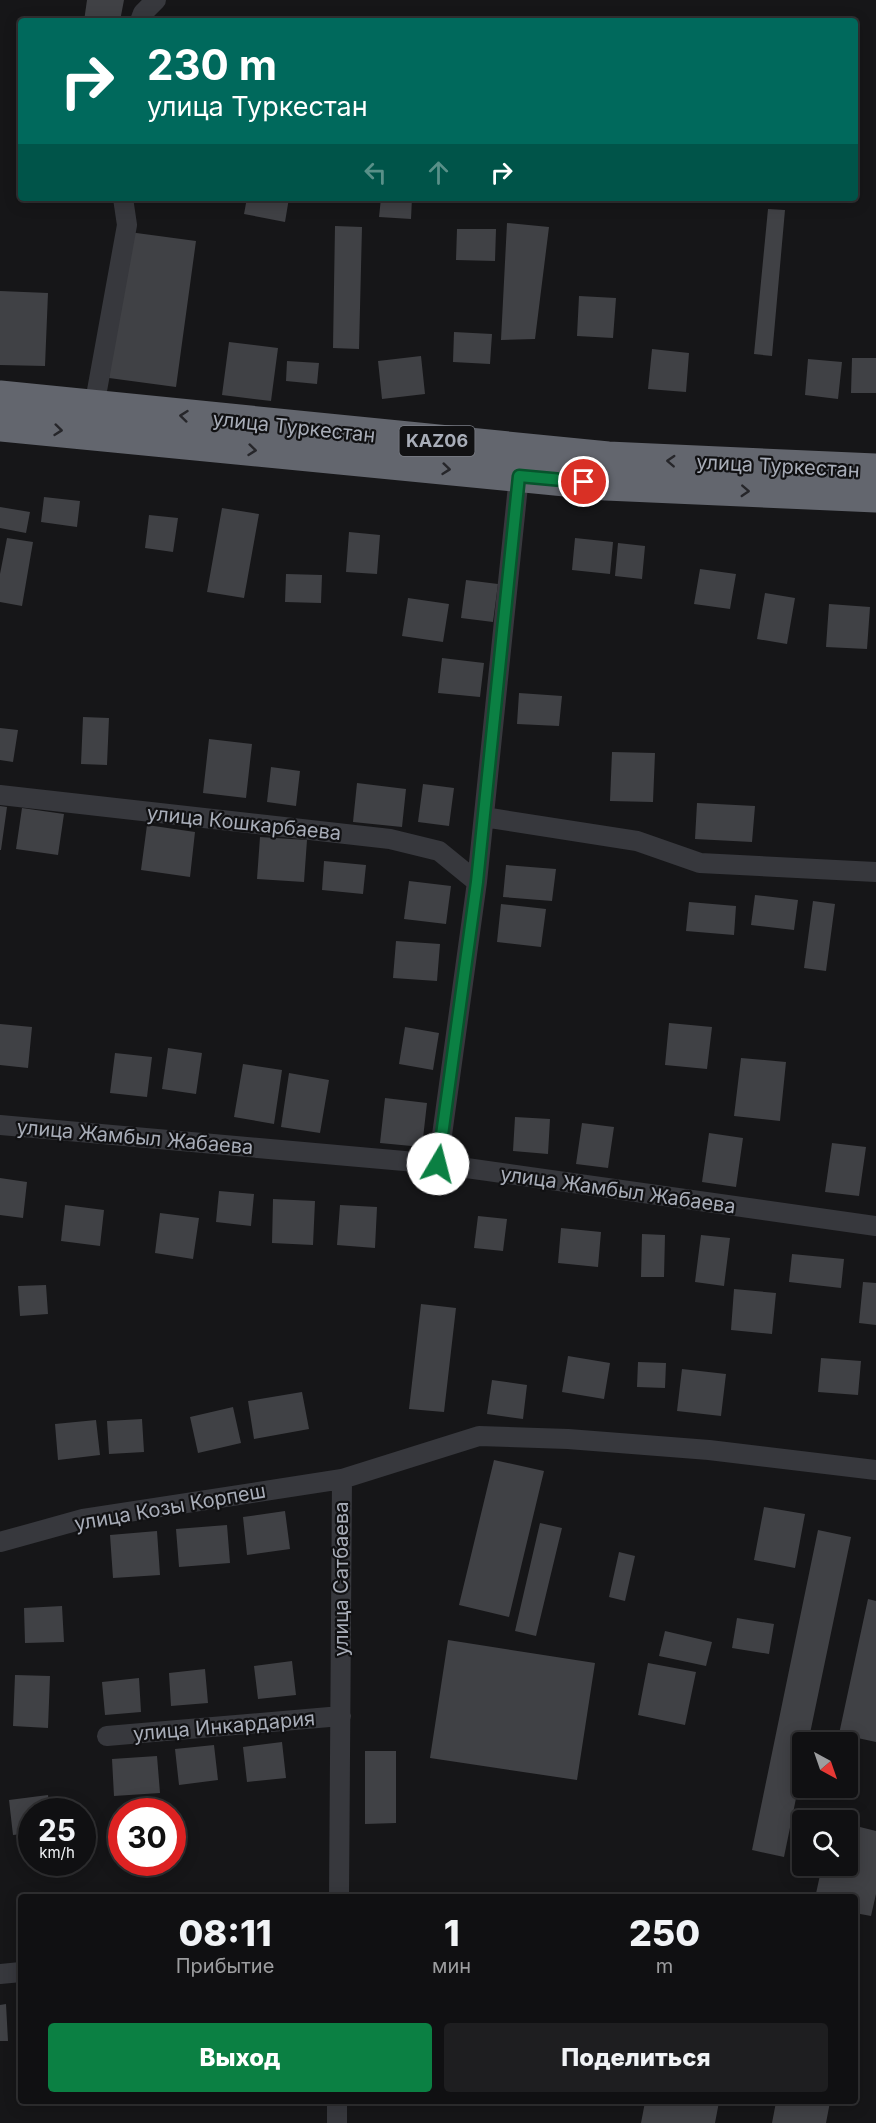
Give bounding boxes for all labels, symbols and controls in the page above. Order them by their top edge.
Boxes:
text: 230 m [147,39,277,90]
icon: right [48,42,126,120]
text: улица Туркестан [147,90,368,123]
icon: left [359,156,392,189]
icon: ahead [422,156,455,189]
icon: right [485,156,518,189]
street label: улица Туркестан [211,407,377,447]
one-way arrow [179,410,188,423]
one-way arrow [54,423,63,436]
road number: KАZ06 [400,426,474,456]
one-way arrow [248,443,257,456]
street label: улица Туркестан [696,450,860,482]
one-way arrow [666,454,675,467]
pin [558,456,609,507]
one-way arrow [442,462,451,475]
icon: arrive [567,465,600,498]
one-way arrow [741,484,750,497]
street label: улица Кошкарбаева [146,801,342,845]
street label: улица Жамбыл Жабаева [16,1115,254,1159]
position arrow [406,1132,470,1196]
street label: улица Жамбыл Жабаева [499,1162,737,1218]
street label: улица Козы Корпеш [72,1478,268,1536]
street label: улица Сатбаева [329,1502,353,1656]
street label: улица Инкардария [132,1706,316,1746]
north arrow [792,1732,858,1798]
map controls [792,1732,858,1876]
speed limit sign: 30 [108,1798,186,1876]
button: search [792,1810,858,1876]
text: 25 [38,1812,76,1848]
text: km/h [39,1843,75,1862]
text: 08:11 [178,1911,272,1955]
text: 1 [444,1911,460,1955]
text: 250 [629,1911,700,1955]
text: Прибытие [176,1954,274,1978]
text: мин [432,1954,471,1978]
text: m [656,1954,673,1978]
button: Выход [48,2023,432,2092]
button: Поделиться [444,2023,828,2092]

